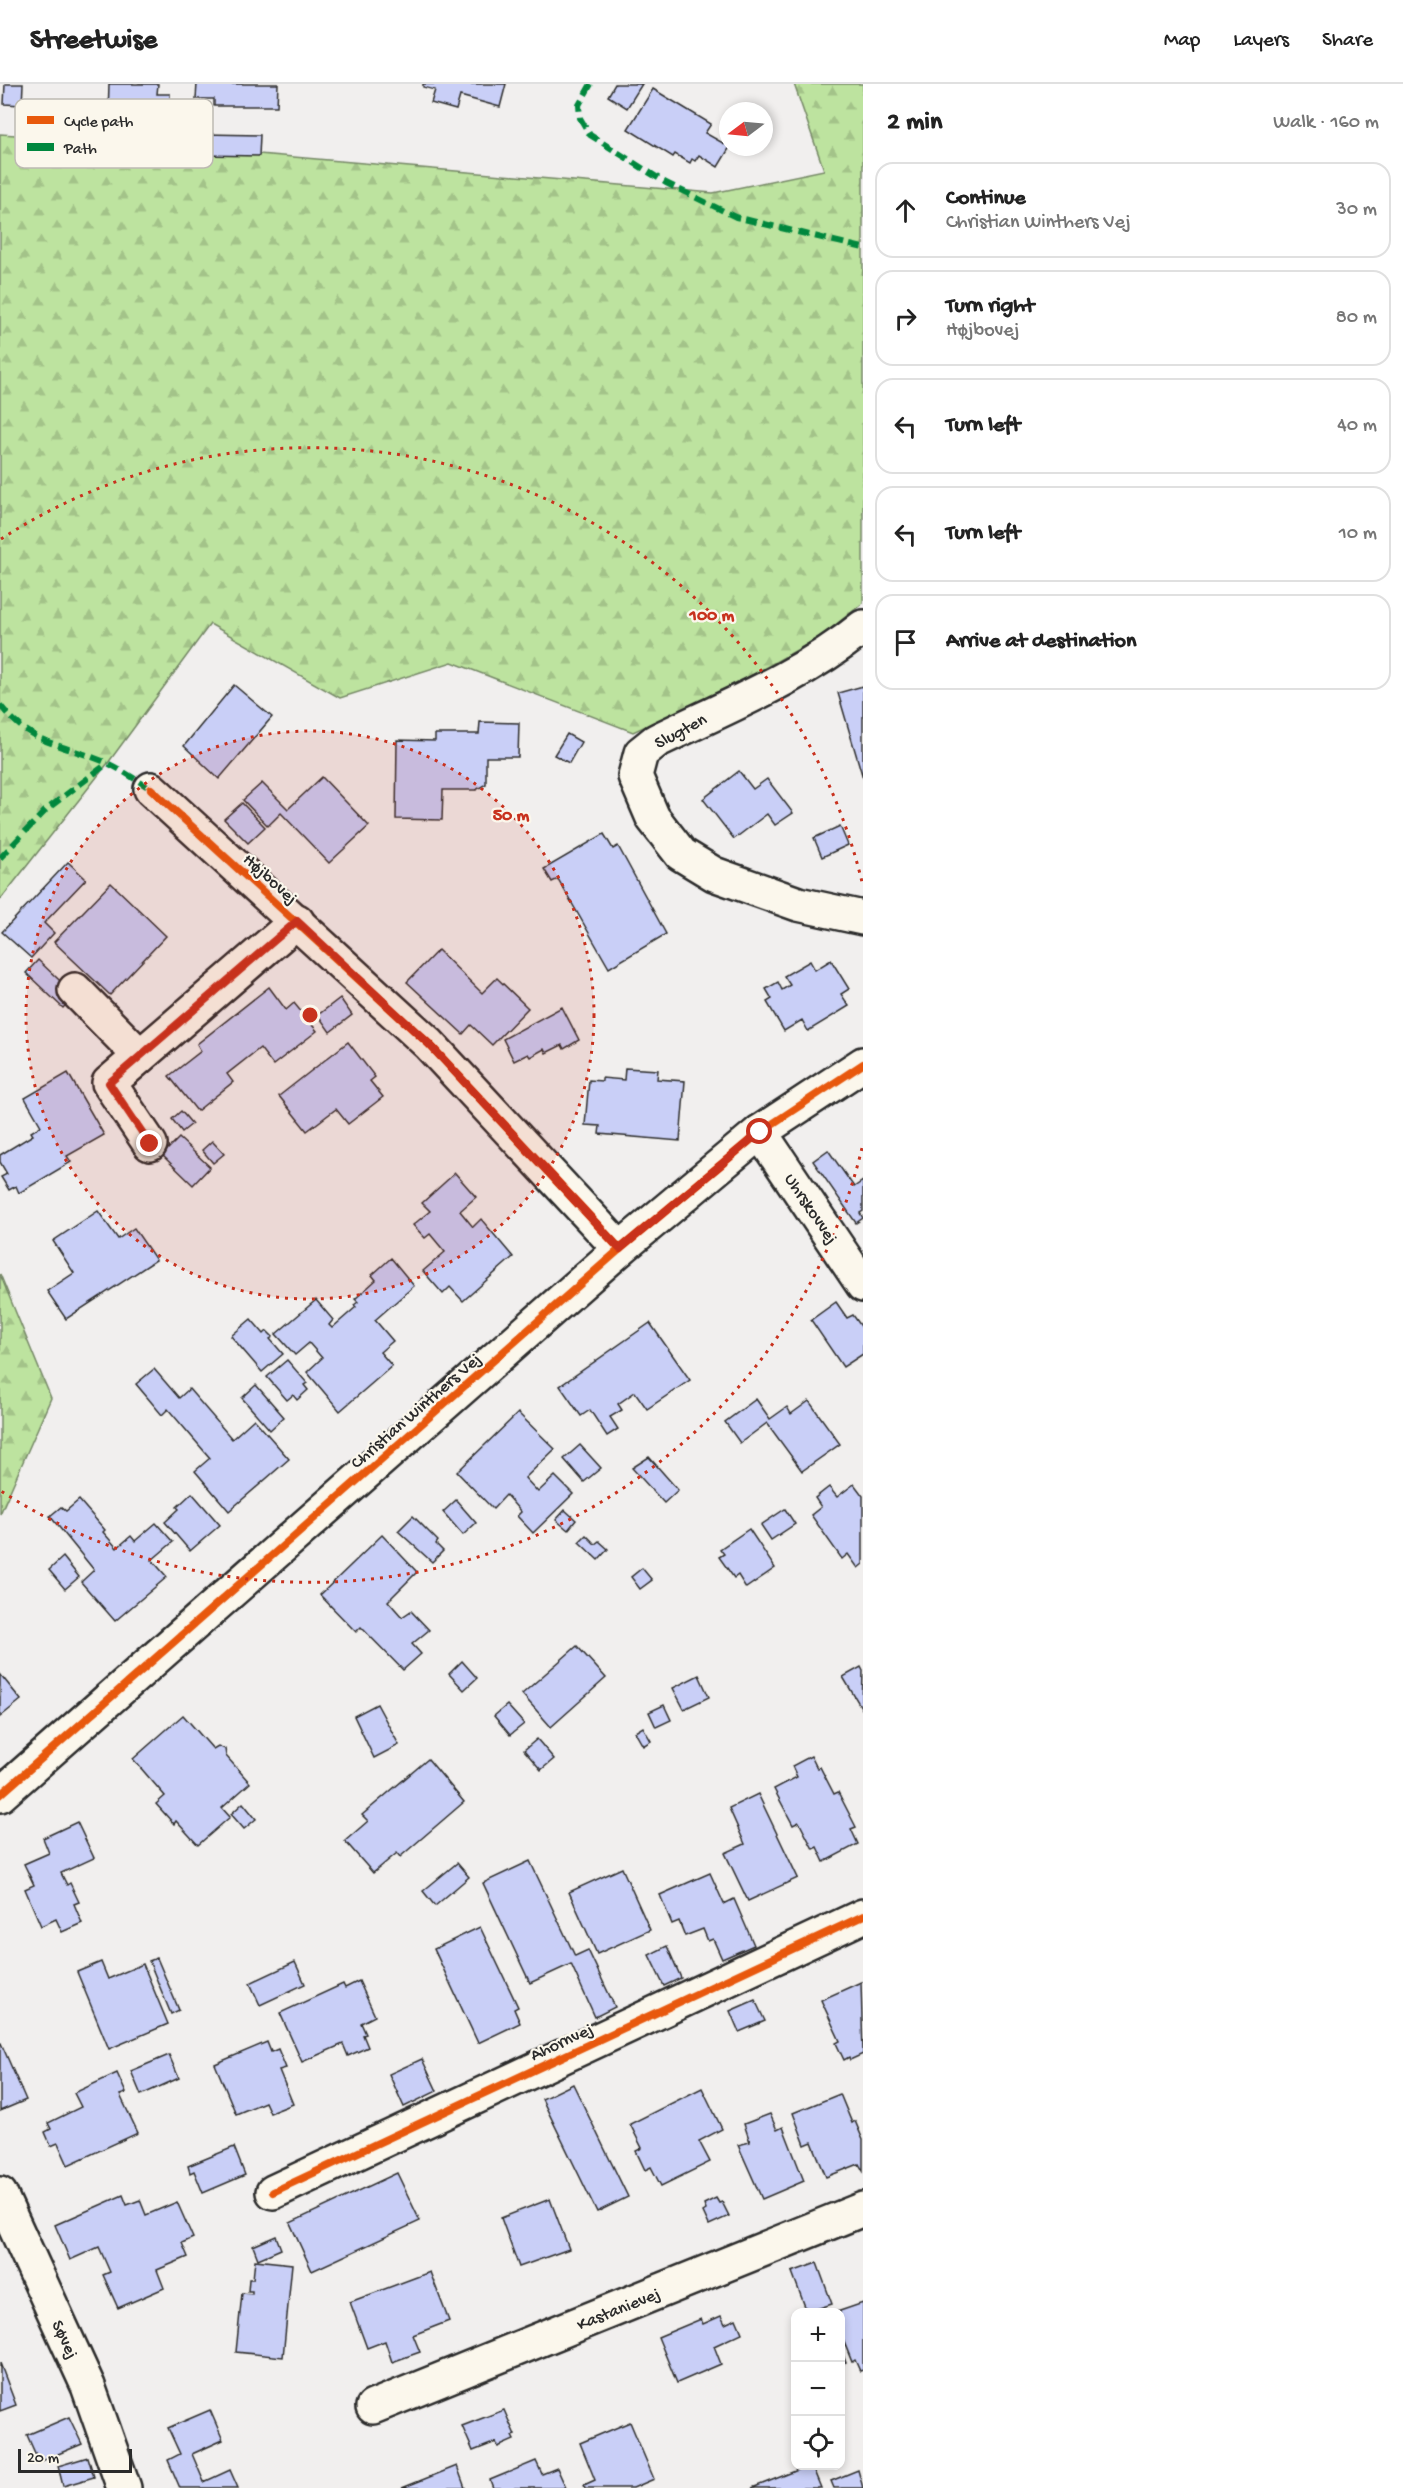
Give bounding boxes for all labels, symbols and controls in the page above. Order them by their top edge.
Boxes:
text: Streetwise [30,25,157,58]
text: Map [1164,29,1200,54]
text: Layers [1233,29,1289,54]
text: Share [1322,29,1373,54]
legend [15,99,213,168]
north arrow [719,102,773,156]
text: 2 min [887,108,942,139]
text: Walk · 160 m [1273,112,1379,135]
text: Cycle path [64,114,134,133]
text: Path [63,141,97,160]
text: Continue [946,186,1026,212]
icon: ahead [889,194,922,227]
text: 30 m [1336,199,1377,222]
text: Christian Winthers Vej [946,212,1131,235]
text: Turn right [946,294,1034,320]
icon: right [889,302,922,335]
text: 80 m [1336,307,1377,330]
text: Højbovej [946,320,1020,343]
icon: left [889,410,922,443]
text: Turn left [946,413,1020,439]
text: 40 m [1337,415,1377,438]
icon: left [889,518,922,551]
text: Turn left [946,521,1020,547]
text: 10 m [1339,523,1377,546]
text: 100 m [689,606,735,627]
icon: arrive [889,626,922,659]
text: Arrive at destination [946,629,1136,655]
street label: Slugten [651,710,711,755]
text: 50 m [493,806,530,827]
street label: Højbovej [238,850,301,910]
centre of rings [300,1005,320,1025]
route start [746,1118,772,1144]
route end [136,1130,162,1156]
street label: Uhrskovvej [779,1170,841,1249]
street label: Christian Winthers Vej [347,1349,486,1474]
street label: Ahornvej [527,2020,597,2067]
street label: Kastanievej [574,2284,664,2337]
map controls [791,2308,845,2470]
button: + [791,2308,845,2362]
street label: Søvej [46,2317,82,2363]
button: − [791,2362,845,2416]
button: locate [791,2416,845,2470]
scale bar [18,2446,132,2474]
text: 20 m [27,2450,59,2469]

